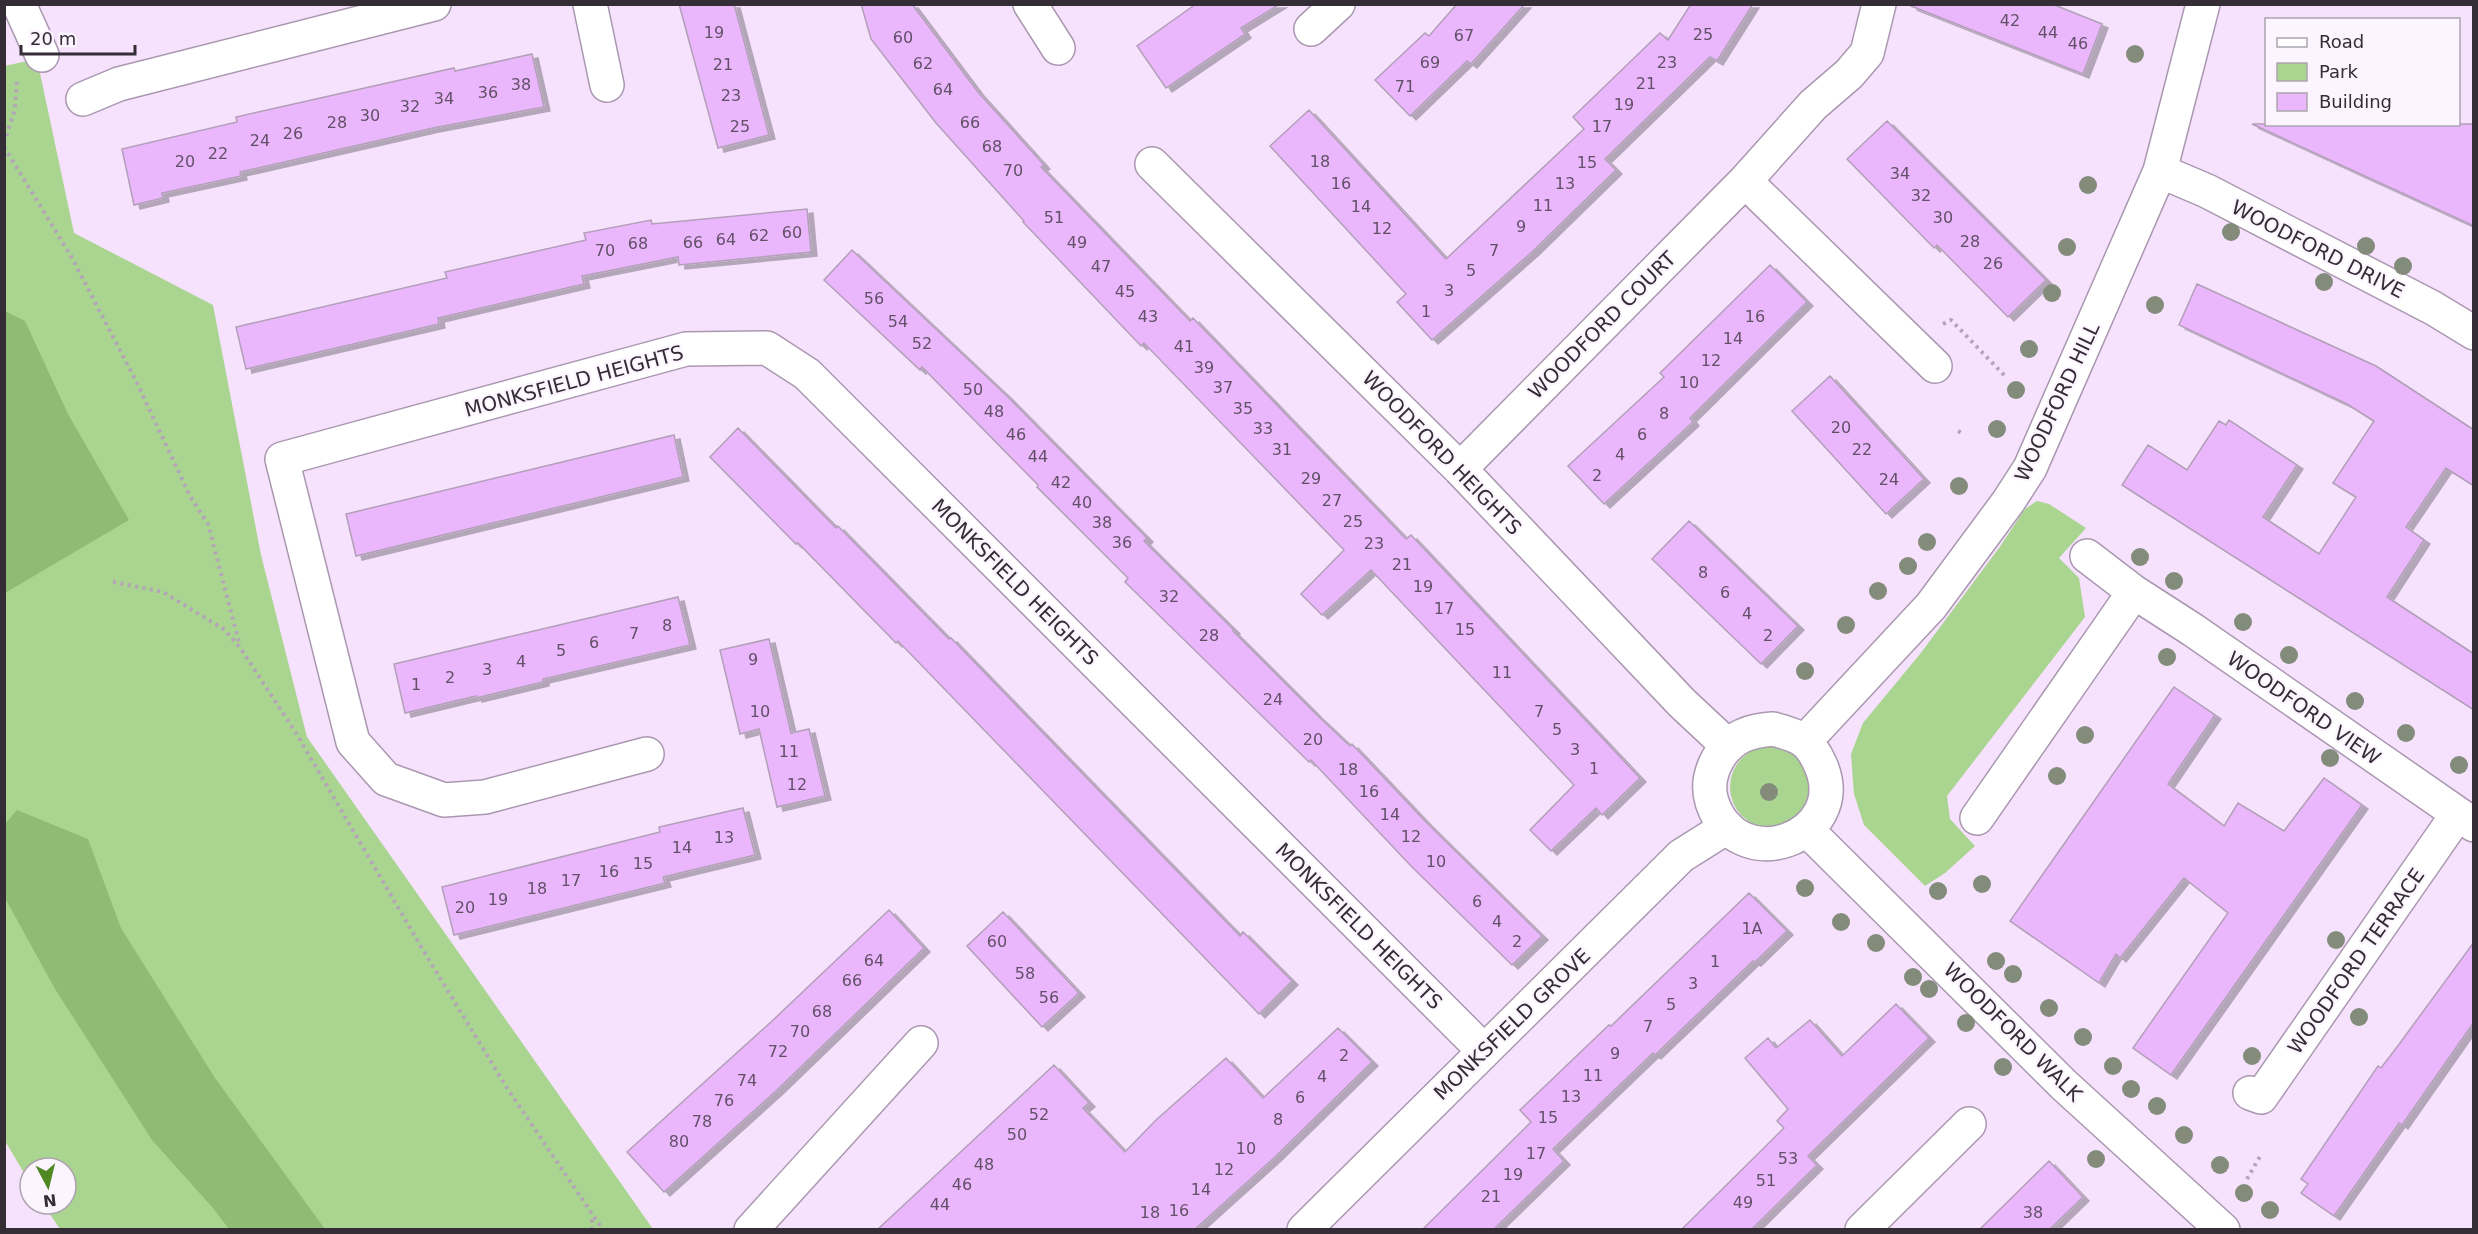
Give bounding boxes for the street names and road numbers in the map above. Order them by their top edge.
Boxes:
street label: WOODFORD DRIVE [2227,195,2409,303]
street label: WOODFORD COURT [1523,246,1681,404]
street label: WOODFORD HILL [2010,318,2105,485]
street label: MONKSFIELD HEIGHTS [462,340,686,422]
street label: WOODFORD HEIGHTS [1357,366,1527,540]
street label: MONKSFIELD HEIGHTS [927,494,1103,670]
street label: WOODFORD VIEW [2223,646,2385,770]
street label: MONKSFIELD HEIGHTS [1271,838,1447,1014]
street label: WOODFORD TERRACE [2283,863,2429,1059]
street label: MONKSFIELD GROVE [1429,943,1595,1105]
street label: WOODFORD WALK [1939,958,2088,1107]

